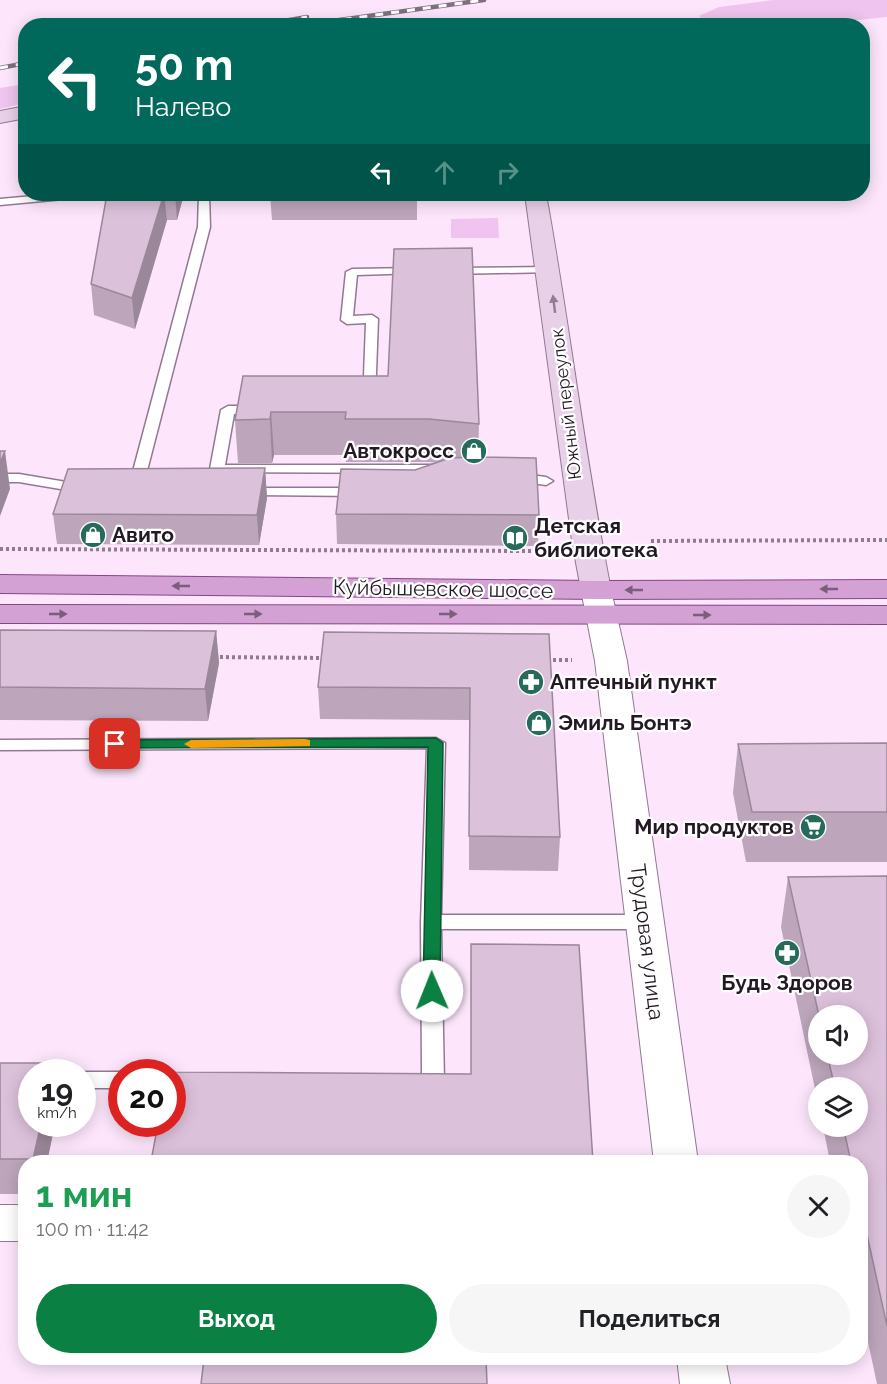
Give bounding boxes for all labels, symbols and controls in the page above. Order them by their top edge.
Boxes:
text: 50 m [135,41,233,90]
icon: left [36,42,114,120]
text: Налево [135,91,231,122]
icon: left [365,156,398,189]
icon: ahead [428,156,461,189]
icon: right [491,156,524,189]
one-way arrow [549,295,558,314]
street label: Южный переулок [546,327,585,481]
shop icon: Автокросс [459,436,489,466]
place label: Автокросс [343,438,454,463]
place label: Детская библиотека [534,513,658,562]
shop icon: Авито [78,520,108,550]
place label: Авито [112,522,174,547]
library icon: Детская библиотека [500,523,530,553]
street label: Куйбышевское шоссе [333,574,553,603]
one-way arrow [171,581,190,591]
one-way arrow [819,584,838,594]
one-way arrow [624,585,643,595]
one-way arrow [49,609,68,619]
one-way arrow [244,609,263,619]
one-way arrow [439,609,458,619]
one-way arrow [692,610,711,620]
pharmacy icon: Аптечный пункт [516,667,546,697]
place label: Аптечный пункт [550,669,717,694]
shop icon: Эмиль Бонтэ [524,708,554,738]
place label: Эмиль Бонтэ [558,710,692,735]
pin [89,718,140,769]
icon: arrive [98,727,131,760]
supermarket icon: Мир продуктов [798,812,828,842]
place label: Мир продуктов [634,814,794,839]
street label: Трудовая улица [626,862,669,1022]
pharmacy icon: Будь Здоров [772,938,802,968]
position arrow [400,959,464,1023]
place label: Будь Здоров [721,970,853,995]
map controls [808,1005,868,1137]
button: sound [808,1005,868,1065]
speed limit sign: 20 [108,1059,186,1137]
text: 19 [41,1073,73,1108]
button: layers [808,1077,868,1137]
text: km/h [37,1104,77,1122]
text: 1 мин [36,1173,132,1215]
button: close [787,1175,850,1238]
text: 100 m · 11:42 [36,1217,149,1241]
button: Выход [36,1284,437,1353]
button: Поделиться [449,1284,850,1353]

